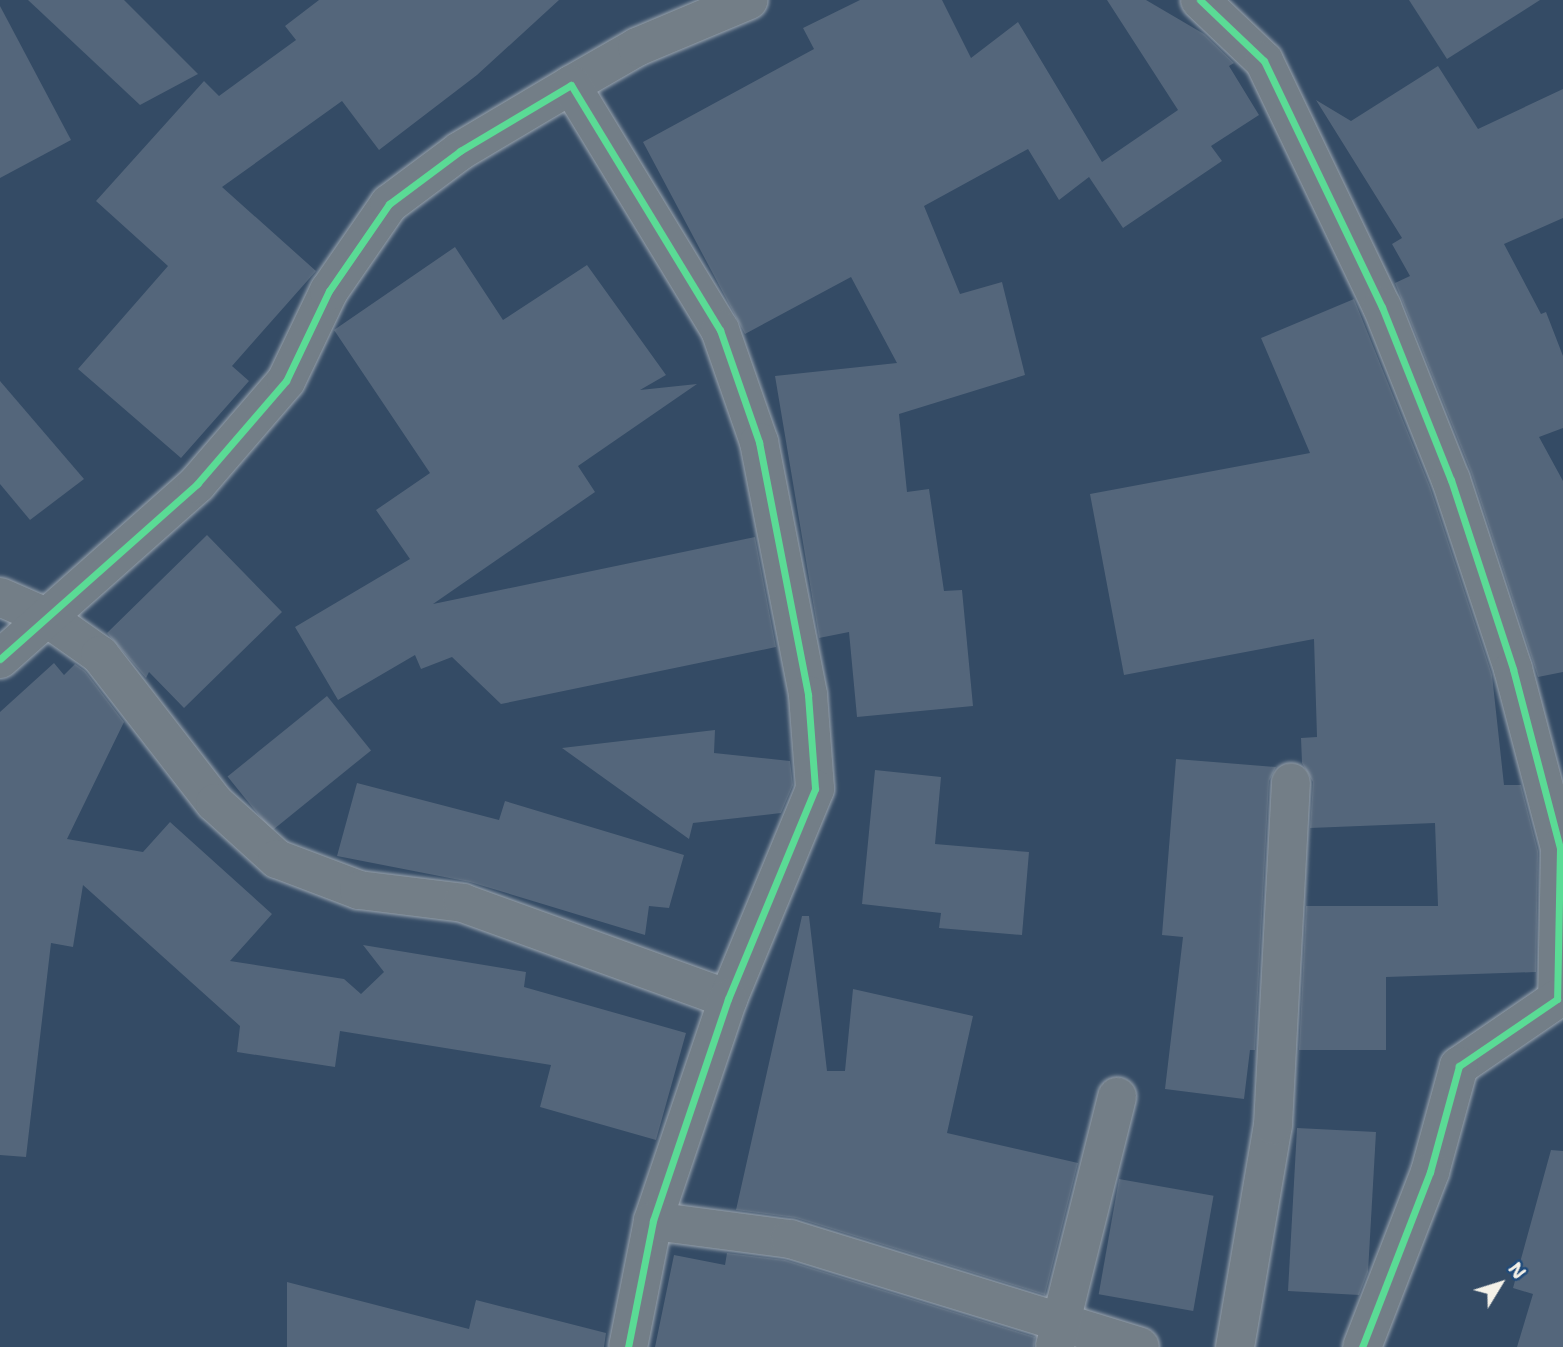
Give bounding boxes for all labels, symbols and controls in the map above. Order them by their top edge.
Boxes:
north arrow [1465,1249,1535,1319]
text: N [1502,1257,1531,1284]

